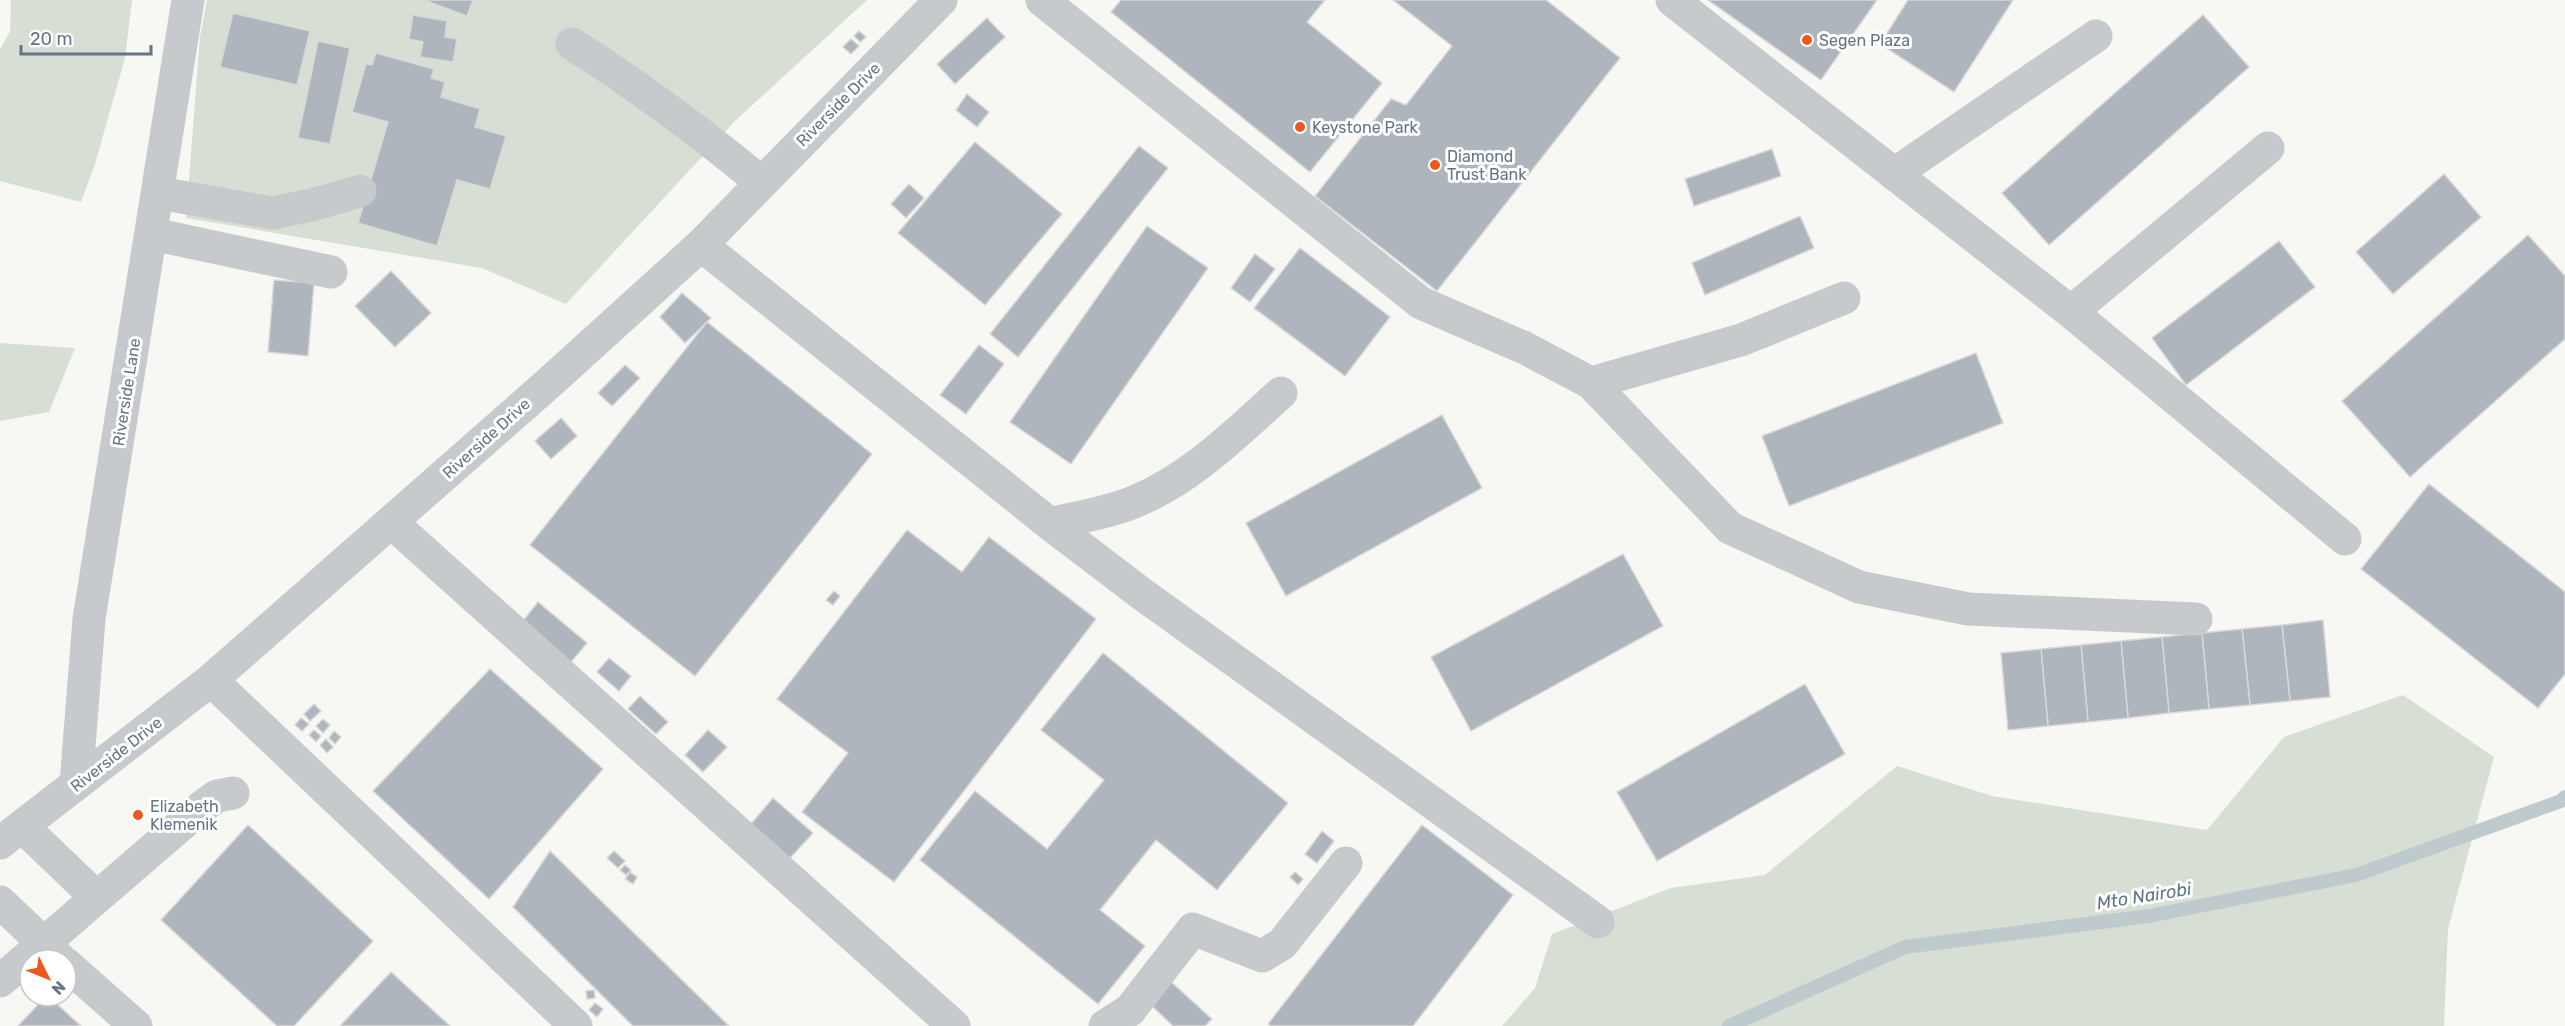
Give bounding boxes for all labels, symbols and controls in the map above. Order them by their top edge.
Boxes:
scale bar [21,18,152,56]
text: 20 m [30,28,72,50]
place label: Segen Plaza [1819,31,1910,50]
marker: Segen Plaza [1800,33,1814,47]
street label: Riverside Drive [792,58,884,150]
place label: Keystone Park [1312,118,1419,137]
marker: Keystone Park [1293,120,1307,134]
place label: Diamond Trust Bank [1447,147,1527,184]
marker: Diamond Trust Bank [1428,158,1442,172]
street label: Riverside Lane [109,337,144,447]
street label: Riverside Drive [439,394,534,483]
street label: Riverside Drive [67,713,166,796]
place label: Elizabeth Klemenik [150,797,219,834]
marker: Elizabeth Klemenik [131,808,145,822]
water label: Mto Nairobi [2095,878,2194,914]
north arrow [18,948,78,1008]
text: N [48,977,69,999]

